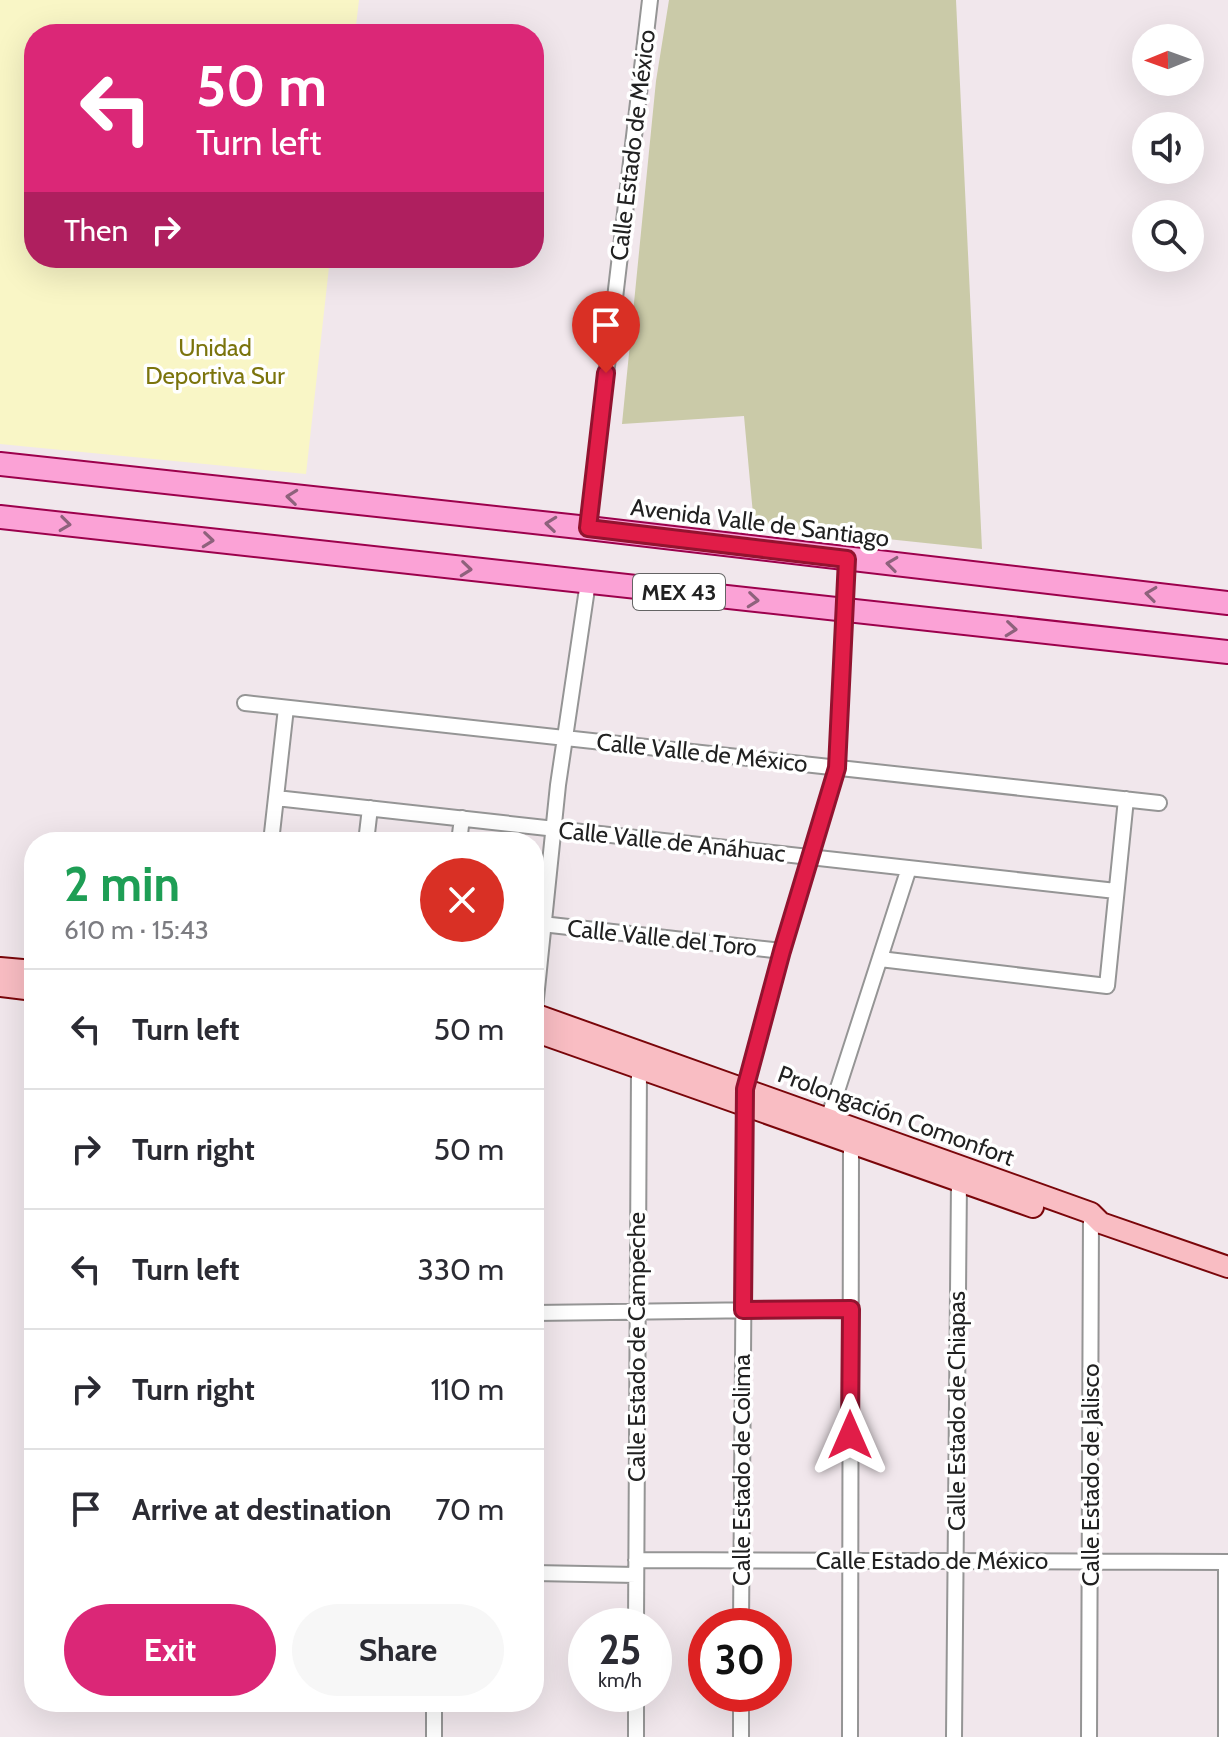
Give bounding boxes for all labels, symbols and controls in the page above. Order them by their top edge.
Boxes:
north arrow [1132,24,1204,96]
map controls [1132,24,1204,272]
street label: Calle Estado de México [604,28,661,262]
text: 50 m [196,52,327,120]
icon: left [64,56,168,160]
button: sound [1132,112,1204,184]
text: Turn left [196,120,321,164]
button: search [1132,200,1204,272]
icon: right [144,208,188,252]
text: Then [64,212,128,249]
pin [572,291,640,373]
icon: arrive [584,303,628,347]
park label: Unidad Deportiva Sur [145,333,285,390]
one-way arrow [285,488,298,505]
street label: Avenida Valle de Santiago [629,492,891,553]
one-way arrow [59,516,72,533]
one-way arrow [544,516,557,533]
one-way arrow [202,532,215,549]
one-way arrow [885,556,898,573]
one-way arrow [459,560,473,577]
road number: MEX 43 [633,574,725,610]
one-way arrow [1144,586,1157,603]
one-way arrow [747,592,760,609]
one-way arrow [1005,620,1018,637]
street label: Calle Valle de México [595,727,809,778]
street label: Calle Valle de Anáhuac [557,815,787,868]
text: 2 min [64,855,180,913]
button: close [420,858,504,942]
street label: Calle Valle del Toro [566,913,758,962]
text: 610 m · 15:43 [64,914,209,946]
icon: left [64,1007,108,1051]
text: Turn left [132,1011,240,1048]
text: 50 m [434,1011,504,1048]
street label: Prolongación Comonfort [774,1059,1018,1172]
icon: right [64,1127,108,1171]
text: Turn right [132,1131,255,1168]
text: 50 m [434,1131,504,1168]
street label: Calle Estado de Campeche [622,1212,651,1482]
icon: left [64,1247,108,1291]
text: Turn left [132,1251,240,1288]
text: 330 m [418,1251,504,1288]
street label: Calle Estado de Chiapas [942,1291,971,1531]
street label: Calle Estado de Colima [727,1354,756,1586]
street label: Calle Estado de Jalisco [1076,1364,1105,1586]
icon: right [64,1367,108,1411]
text: Turn right [132,1371,255,1408]
text: 110 m [430,1371,504,1408]
position arrow [808,1393,892,1477]
icon: arrive [64,1487,108,1531]
text: Arrive at destination [132,1491,392,1528]
text: 70 m [435,1491,504,1528]
street label: Calle Estado de México [816,1546,1048,1575]
button: Exit [64,1604,276,1696]
button: Share [292,1604,504,1696]
speed limit sign: 30 [688,1608,792,1712]
text: 25 [599,1625,641,1674]
text: km/h [598,1668,642,1692]

